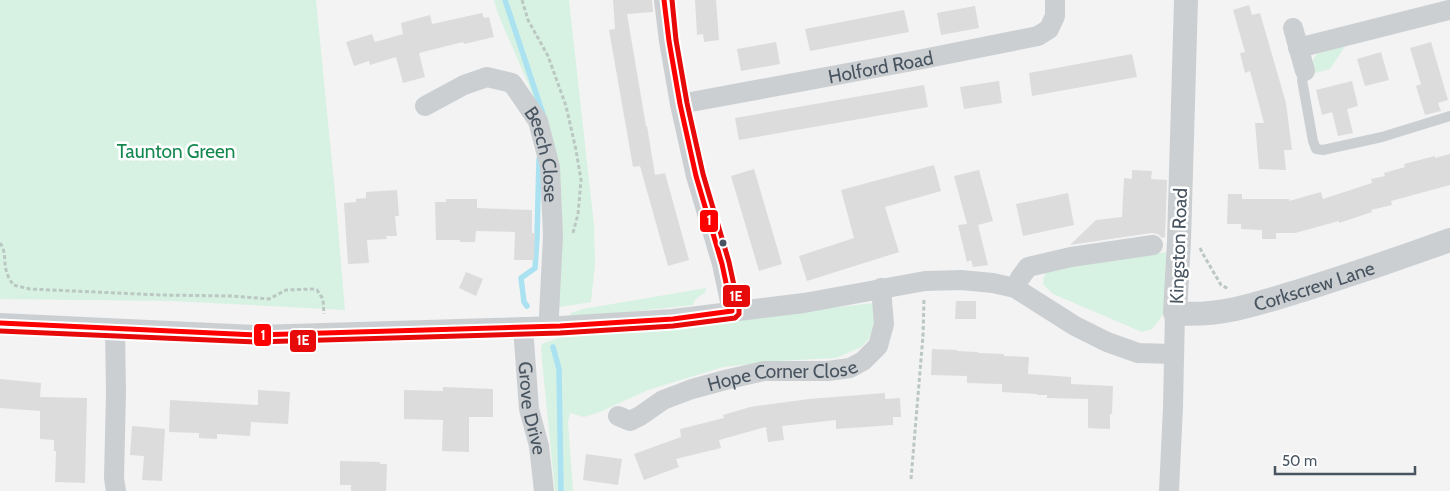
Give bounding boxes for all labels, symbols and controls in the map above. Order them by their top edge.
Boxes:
street label: Holford Road [826,46,935,88]
street label: Beech Close [519,102,563,203]
park label: Taunton Green [117,140,235,163]
street label: Kingston Road [1165,188,1192,304]
line badge: 1 [699,209,719,233]
text: 1 [706,211,712,229]
unlabelled marker [718,238,728,248]
street label: Corkscrew Lane [1251,256,1378,316]
line badge: 1E [722,284,751,308]
text: 1E [729,287,743,305]
line badge: 1 [253,323,272,347]
text: 1 [260,326,266,344]
line badge: 1E [289,329,317,353]
text: 1E [296,331,310,349]
street label: Hope Corner Close [705,355,862,396]
street label: Grove Drive [514,361,551,456]
scale bar [1275,444,1415,476]
text: 50 m [1282,452,1317,470]

